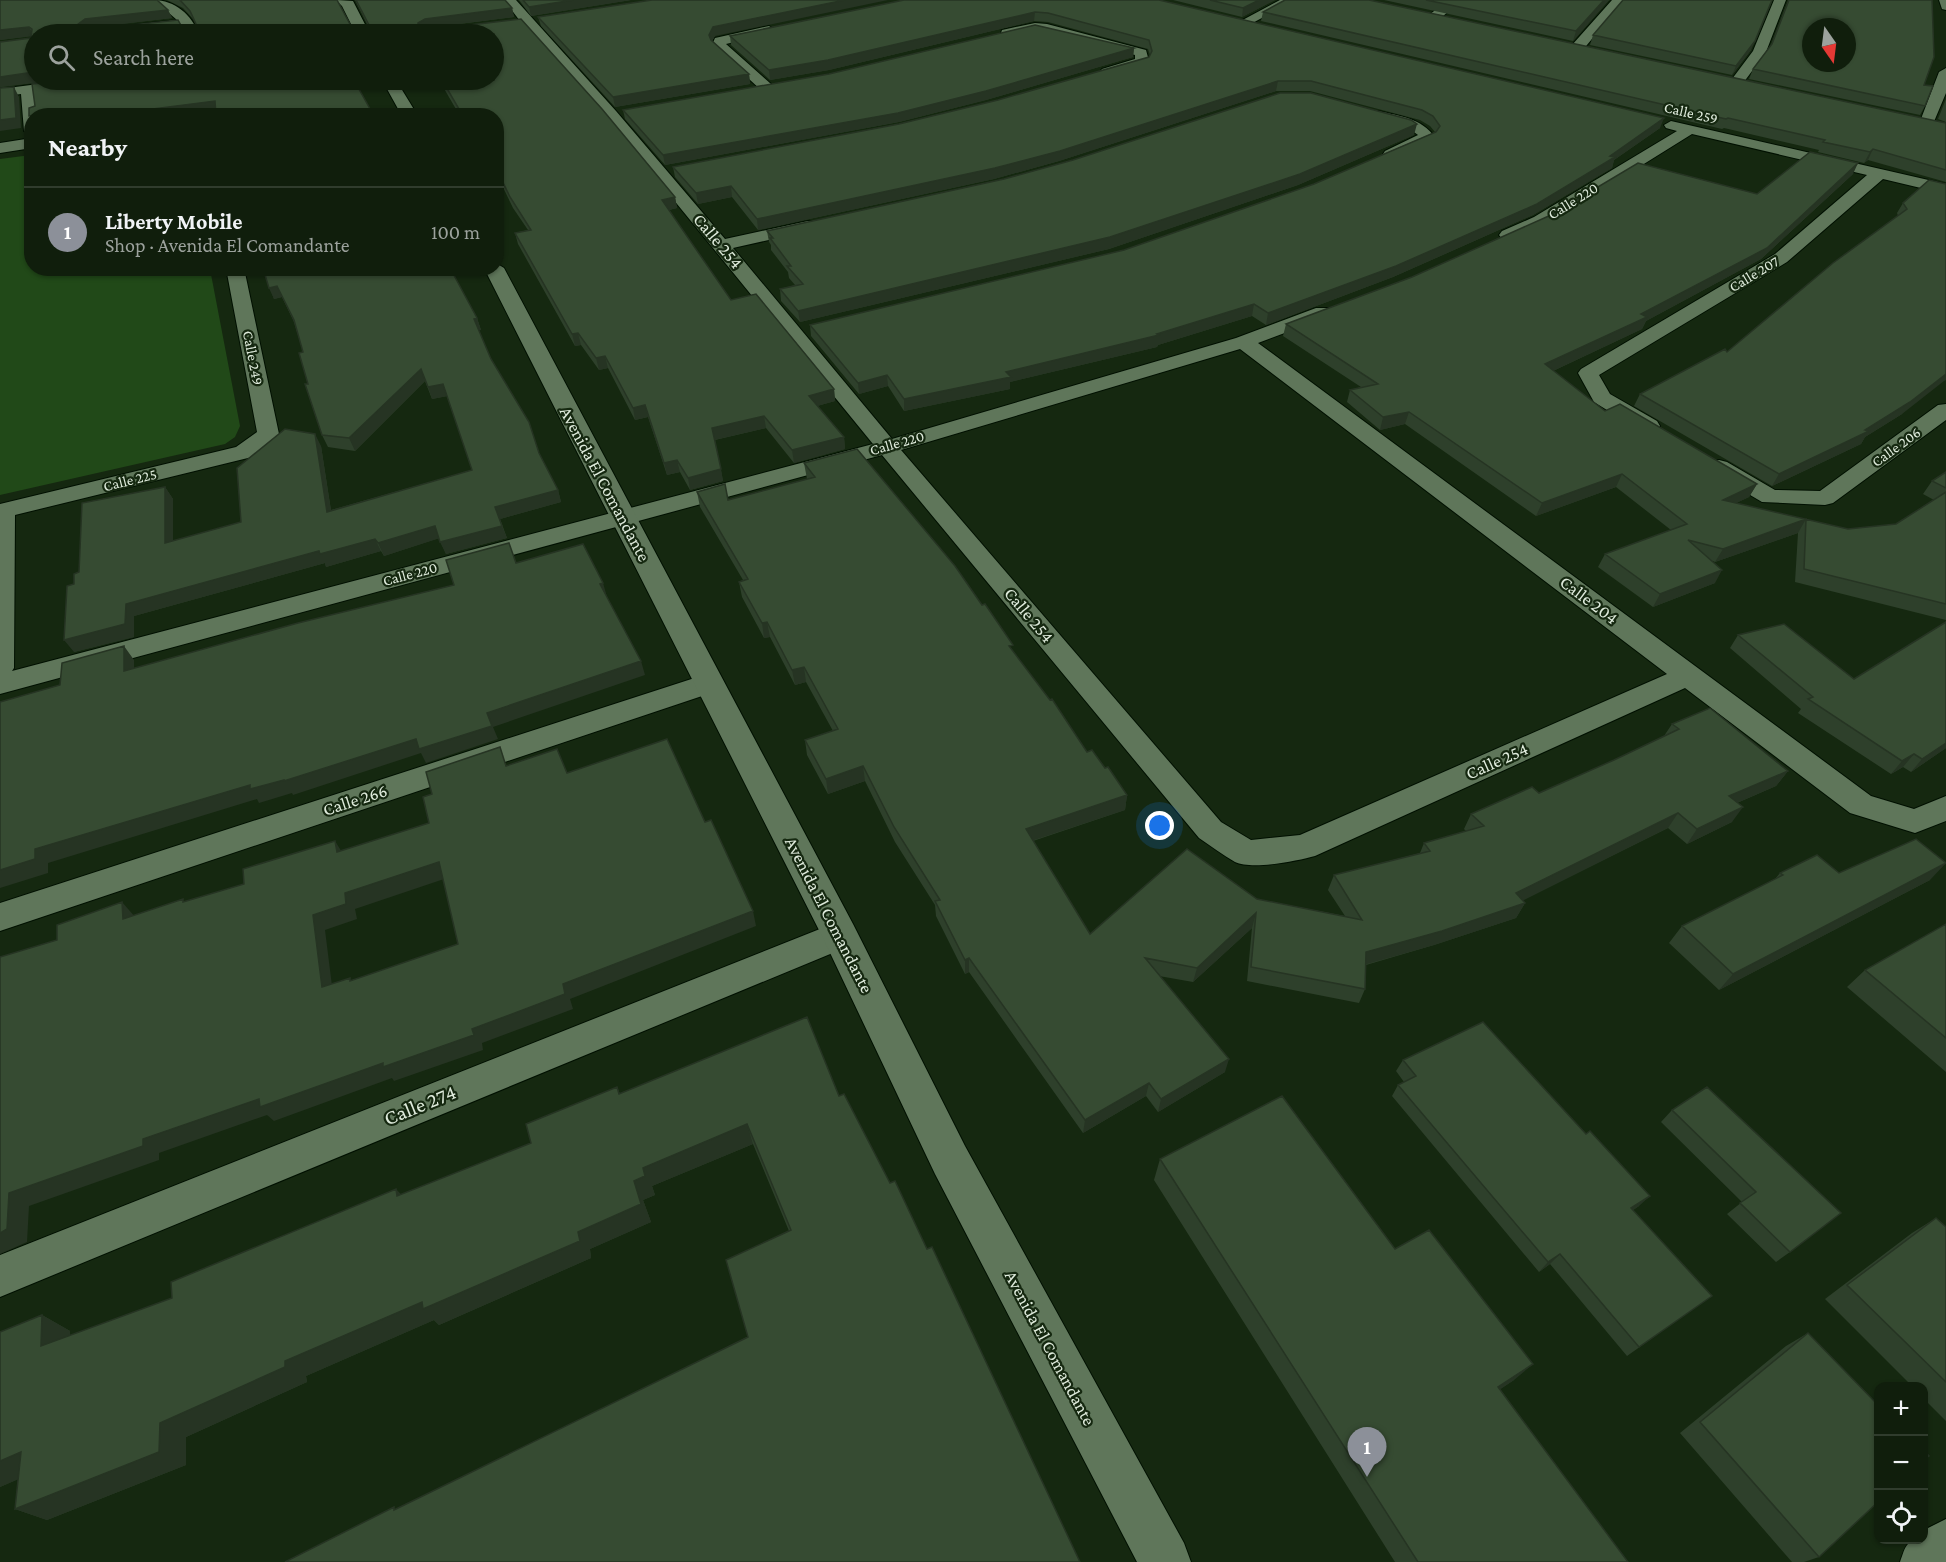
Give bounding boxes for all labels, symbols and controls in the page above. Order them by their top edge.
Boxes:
north arrow [1802,18,1856,72]
search box [24,24,504,90]
icon: search [45,41,78,74]
text: Search here [93,45,194,70]
street label: Calle 259 [1663,99,1719,127]
text: Nearby [48,133,127,162]
street label: Calle 220 [1545,179,1601,223]
text: Liberty Mobile [105,209,242,234]
street label: Calle 254 [689,209,747,273]
text: 1 [64,221,71,243]
text: 100 m [431,221,480,243]
text: Shop · Avenida El Comandante [105,234,349,256]
street label: Calle 207 [1726,253,1782,295]
street label: Calle 249 [240,329,266,387]
street label: Avenida El Comandante [556,403,654,565]
street label: Calle 206 [1869,424,1923,470]
street label: Calle 220 [868,428,926,458]
street label: Calle 225 [102,466,158,494]
street label: Calle 220 [381,559,439,589]
street label: Calle 204 [1556,572,1622,628]
street label: Calle 254 [1000,583,1058,647]
street label: Calle 254 [1463,738,1531,784]
street label: Calle 266 [320,780,390,820]
your location [1145,811,1174,840]
street label: Avenida El Comandante [781,834,877,996]
street label: Calle 274 [380,1080,460,1130]
street label: Avenida El Comandante [1001,1267,1099,1429]
map controls [1874,1382,1928,1544]
button: + [1874,1382,1928,1436]
pin: 1 [1348,1428,1386,1477]
button: − [1874,1436,1928,1490]
button: locate [1874,1490,1928,1544]

